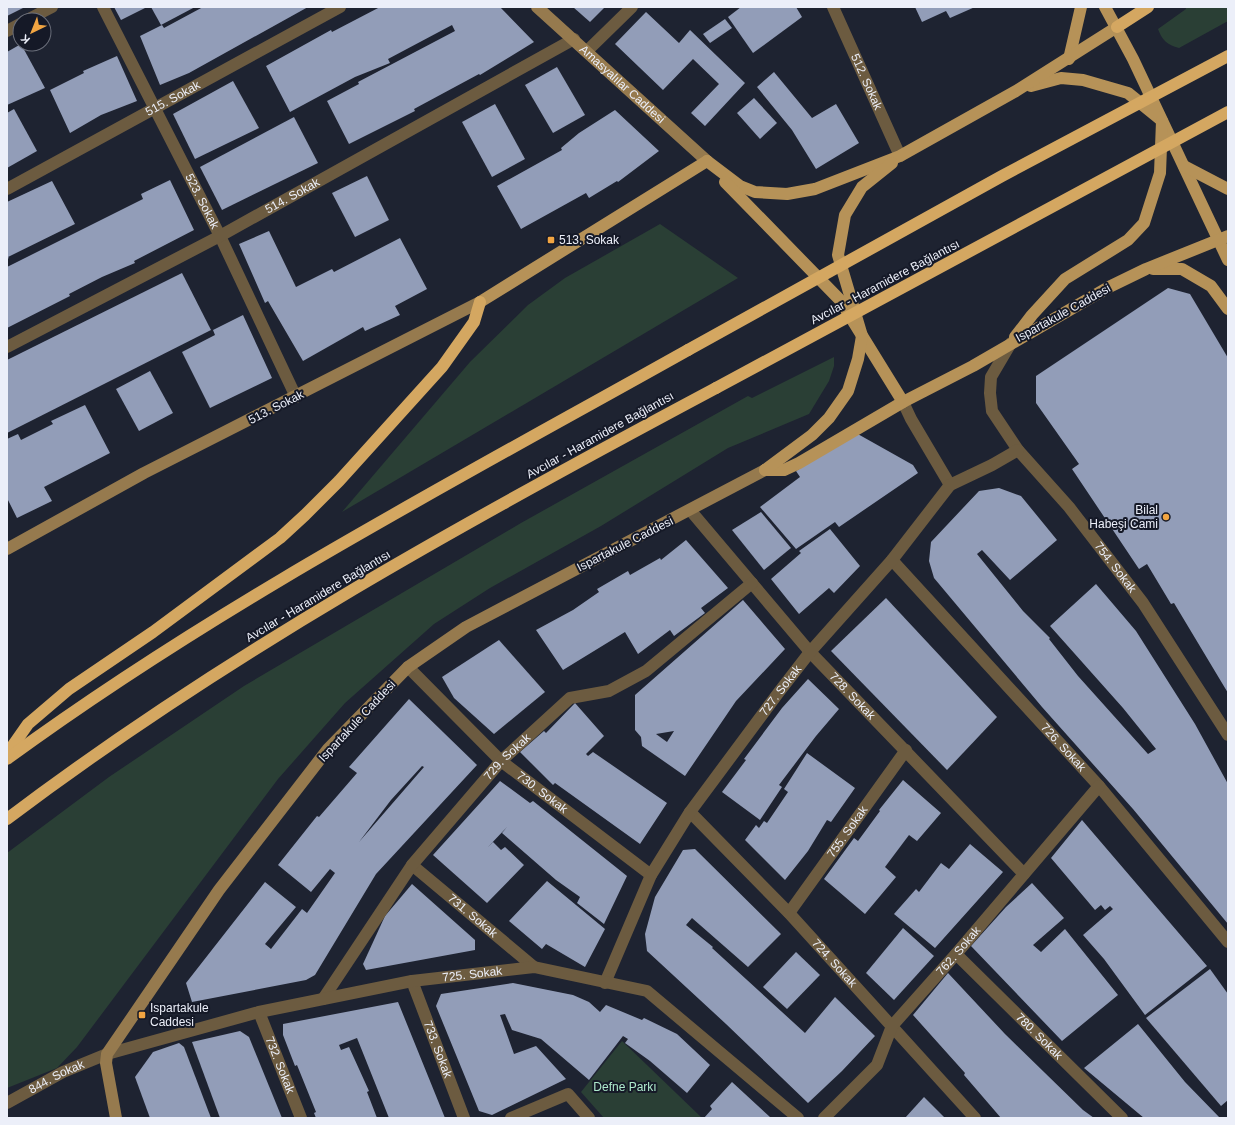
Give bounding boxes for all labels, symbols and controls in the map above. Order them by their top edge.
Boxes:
north arrow [12,12,52,52]
text: K [18,32,32,46]
street label: Amasyalılar Caddesi [577,42,668,126]
street label: 512. Sokak [848,51,886,113]
street label: 515. Sokak [143,77,203,119]
street label: 523. Sokak [182,171,223,232]
street label: 514. Sokak [263,175,323,216]
place label: 513. Sokak [559,233,620,247]
marker: 513. Sokak [546,235,556,245]
street label: Avcılar - Haramidere Bağlantısı [808,237,962,327]
street label: Ispartakule Caddesi [1013,281,1113,345]
street label: 513. Sokak [246,387,307,427]
street label: Avcılar - Haramidere Bağlantısı [524,389,676,481]
place label: Bilal Habeşi Cami [1089,503,1158,531]
marker: Bilal Habeşi Cami [1161,512,1171,522]
street label: Ispartakule Caddesi [575,514,675,574]
street label: 754. Sokak [1092,539,1140,596]
street label: Avcılar - Haramidere Bağlantısı [243,547,393,645]
street label: 727. Sokak [757,661,805,719]
street label: 728. Sokak [826,669,879,723]
street label: Ispartakule Caddesi [316,677,398,765]
street label: 726. Sokak [1038,720,1090,775]
street label: 729. Sokak [481,730,534,783]
street label: 730. Sokak [514,769,571,817]
street label: 755. Sokak [824,802,871,860]
street label: 731. Sokak [445,891,501,941]
street label: 762. Sokak [933,923,984,978]
street label: 724. Sokak [809,936,860,991]
street label: 725. Sokak [442,964,504,984]
place label: Ispartakule Caddesi [150,1001,209,1029]
marker: Ispartakule Caddesi [137,1010,147,1020]
street label: 780. Sokak [1013,1010,1066,1063]
street label: 733. Sokak [421,1019,455,1081]
street label: 732. Sokak [262,1034,298,1096]
street label: 844. Sokak [26,1057,87,1097]
park label: Defne Parkı [593,1080,657,1094]

